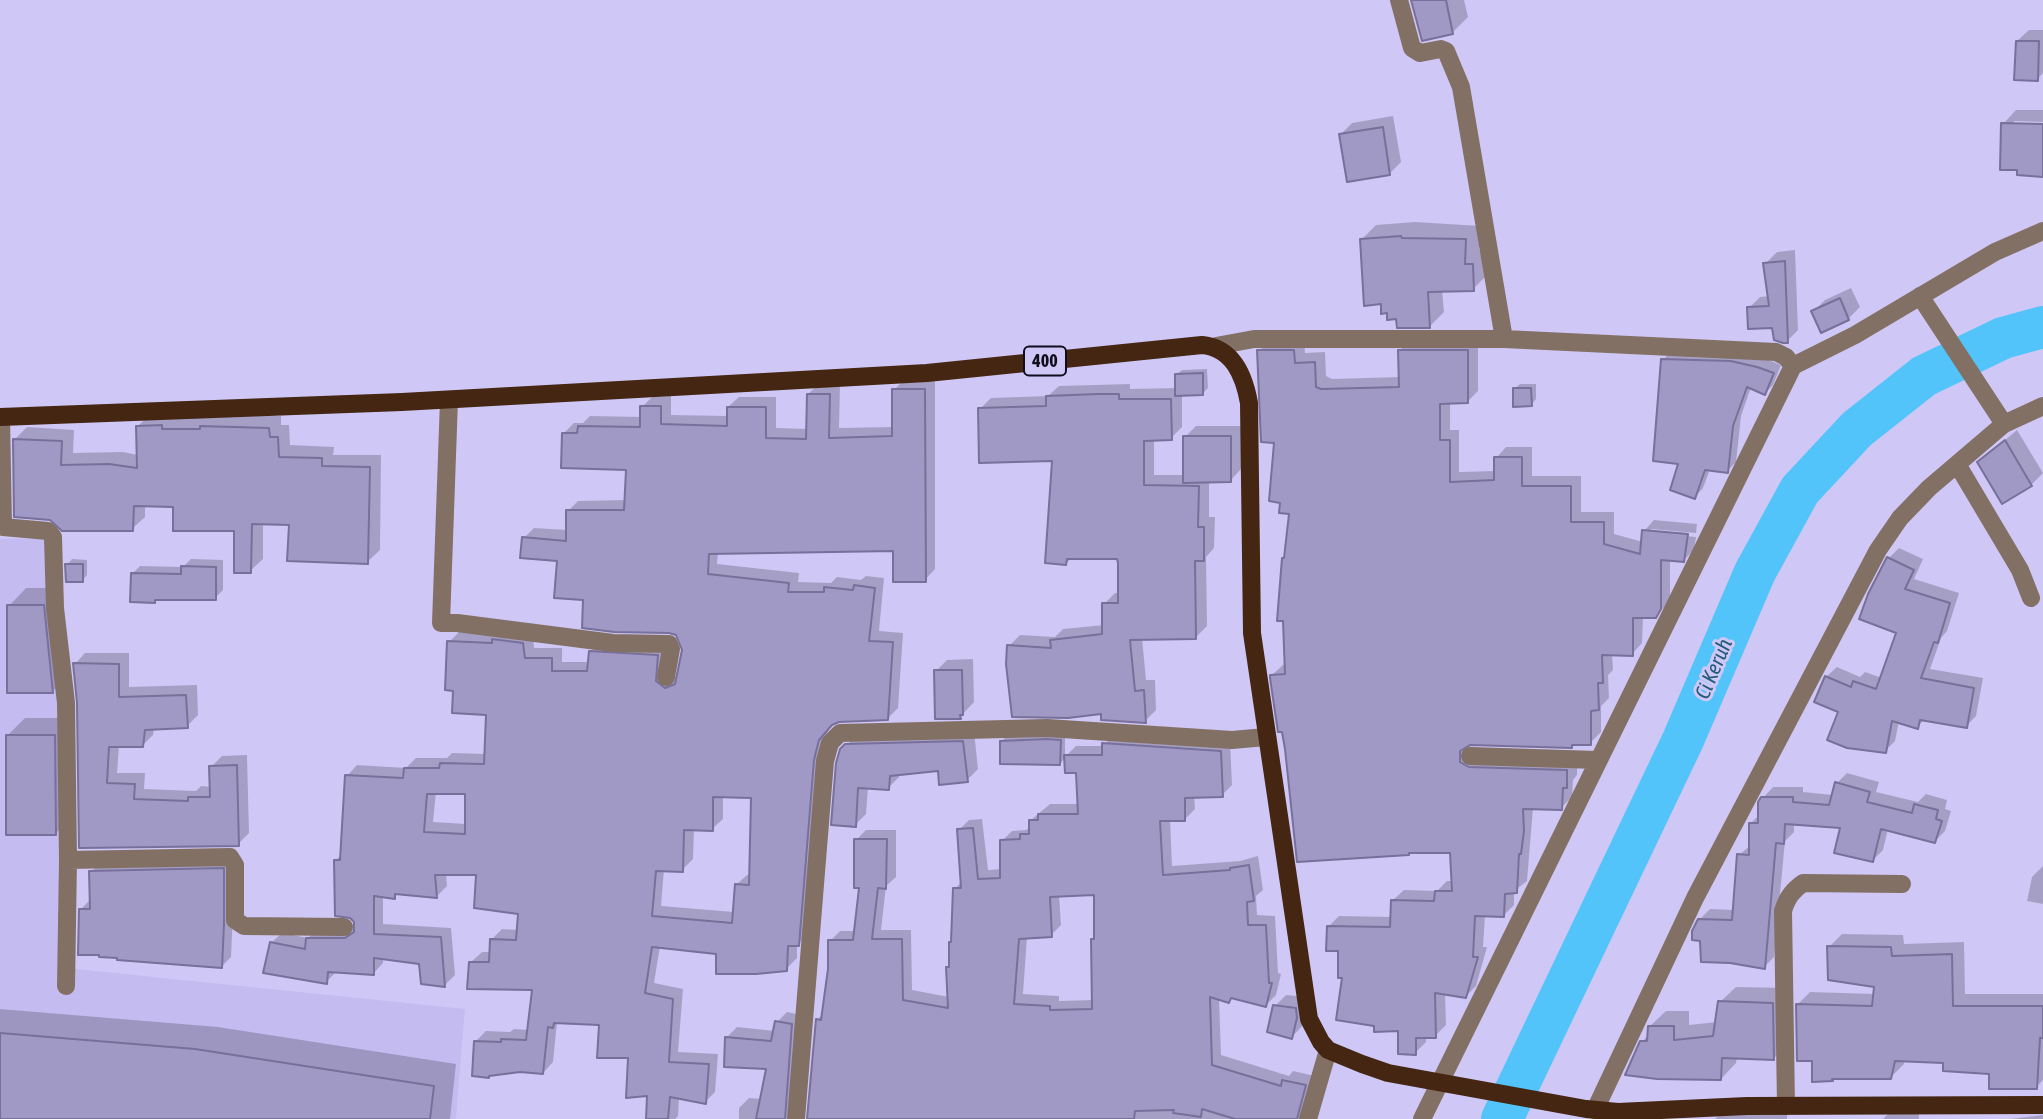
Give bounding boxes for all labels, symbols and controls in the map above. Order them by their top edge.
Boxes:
road number: 400 [1024,346,1066,376]
water label: Ci Keruh [1690,635,1738,703]

